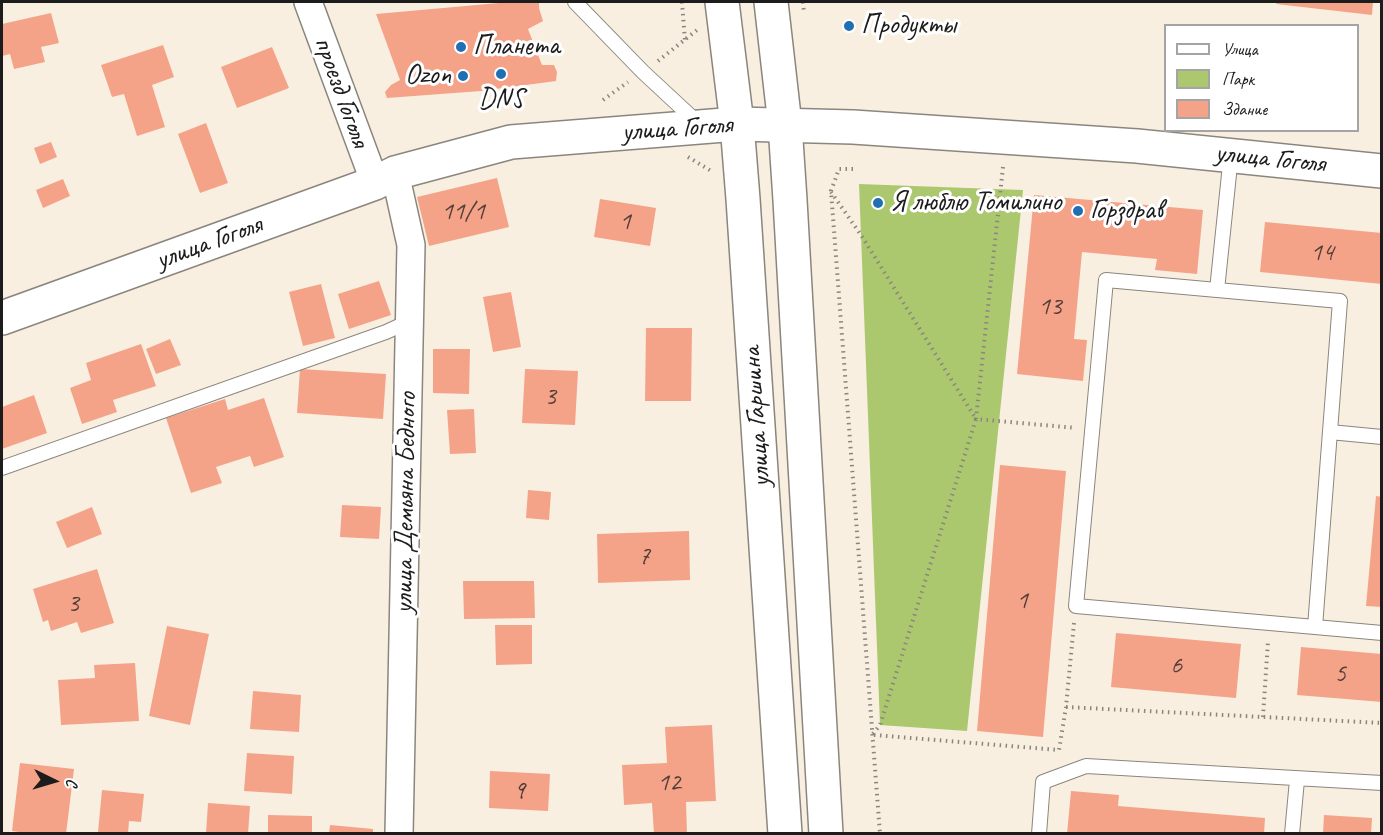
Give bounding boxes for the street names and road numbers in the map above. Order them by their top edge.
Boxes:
street label: проезд Гоголя [305,32,377,152]
street label: улица Гоголя [621,108,733,150]
street label: улица Гоголя [1213,136,1327,182]
street label: улица Гоголя [151,208,267,278]
street label: улица Гаршина [735,346,779,488]
street label: улица Демьяна Бедного [387,392,425,614]

